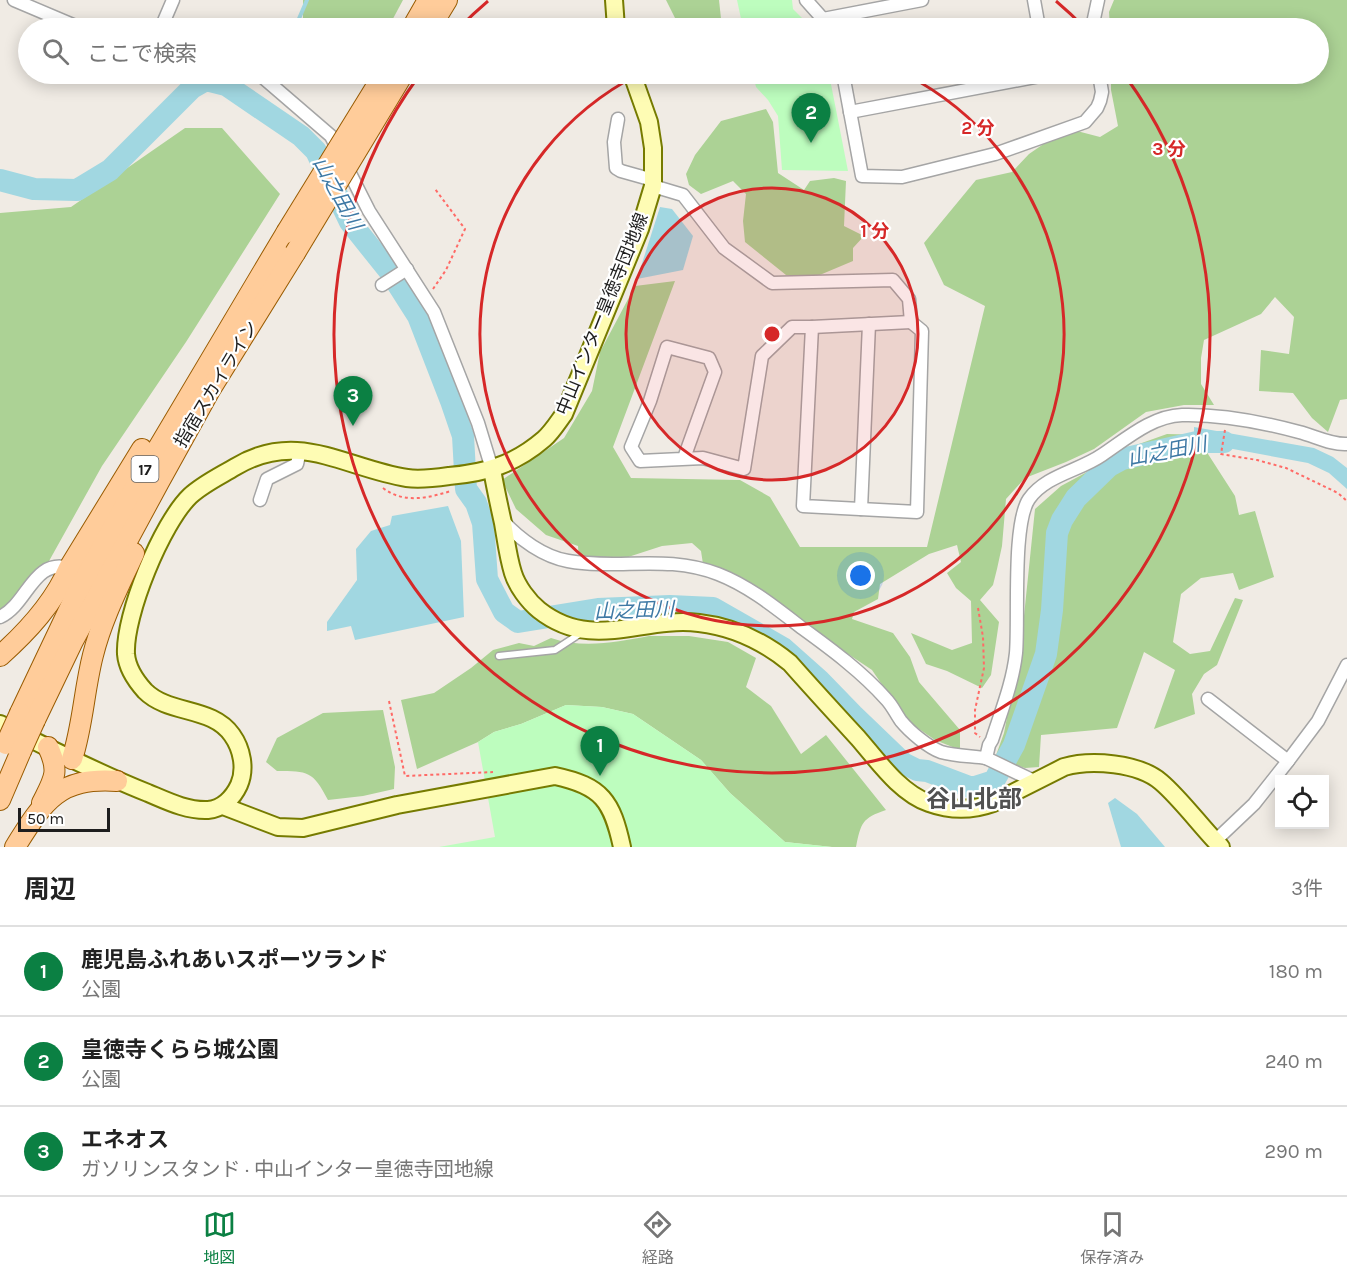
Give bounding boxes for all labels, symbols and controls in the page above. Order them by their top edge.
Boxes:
search box [18,18,1329,84]
icon: search [39,35,72,68]
text: ここで検索 [87,41,197,67]
pin: 2 [792,94,830,143]
text: 2 分 [961,117,995,139]
text: 3 分 [1152,138,1186,160]
water label: 山之田川 [308,153,368,236]
street label: 中山インター皇徳寺団地線 [551,210,653,418]
text: 1 分 [861,220,889,242]
street label: 指宿スカイライン [169,317,263,451]
centre of rings [762,324,782,344]
pin: 3 [334,376,372,426]
water label: 山之田川 [1126,432,1211,470]
road number: 17 [132,456,158,482]
your location [846,561,875,590]
water label: 山之田川 [594,598,676,623]
pin: 1 [580,726,620,776]
map controls [1275,775,1329,829]
button: locate [1275,775,1329,829]
district label: 谷山北部 [926,785,1022,813]
scale bar [18,805,110,832]
text: 50 m [27,809,64,828]
text: 周辺 [24,874,76,905]
text: 3件 [1291,877,1323,900]
text: 鹿児島ふれあいスポーツランド [81,947,389,973]
text: 1 [40,960,47,983]
text: 180 m [1269,960,1323,983]
text: 公園 [81,978,121,1001]
text: 皇徳寺くらら城公園 [81,1037,279,1063]
text: 2 [37,1050,50,1073]
text: 240 m [1265,1050,1323,1073]
text: 公園 [81,1068,121,1091]
text: エネオス [81,1127,169,1153]
text: 3 [37,1140,50,1163]
text: 290 m [1264,1140,1323,1163]
text: ガソリンスタンド · 中山インター皇徳寺団地線 [81,1158,494,1181]
tab: 地図 [203,1208,236,1268]
tab: 経路 [641,1208,674,1268]
tab: 保存済み [1080,1208,1144,1268]

